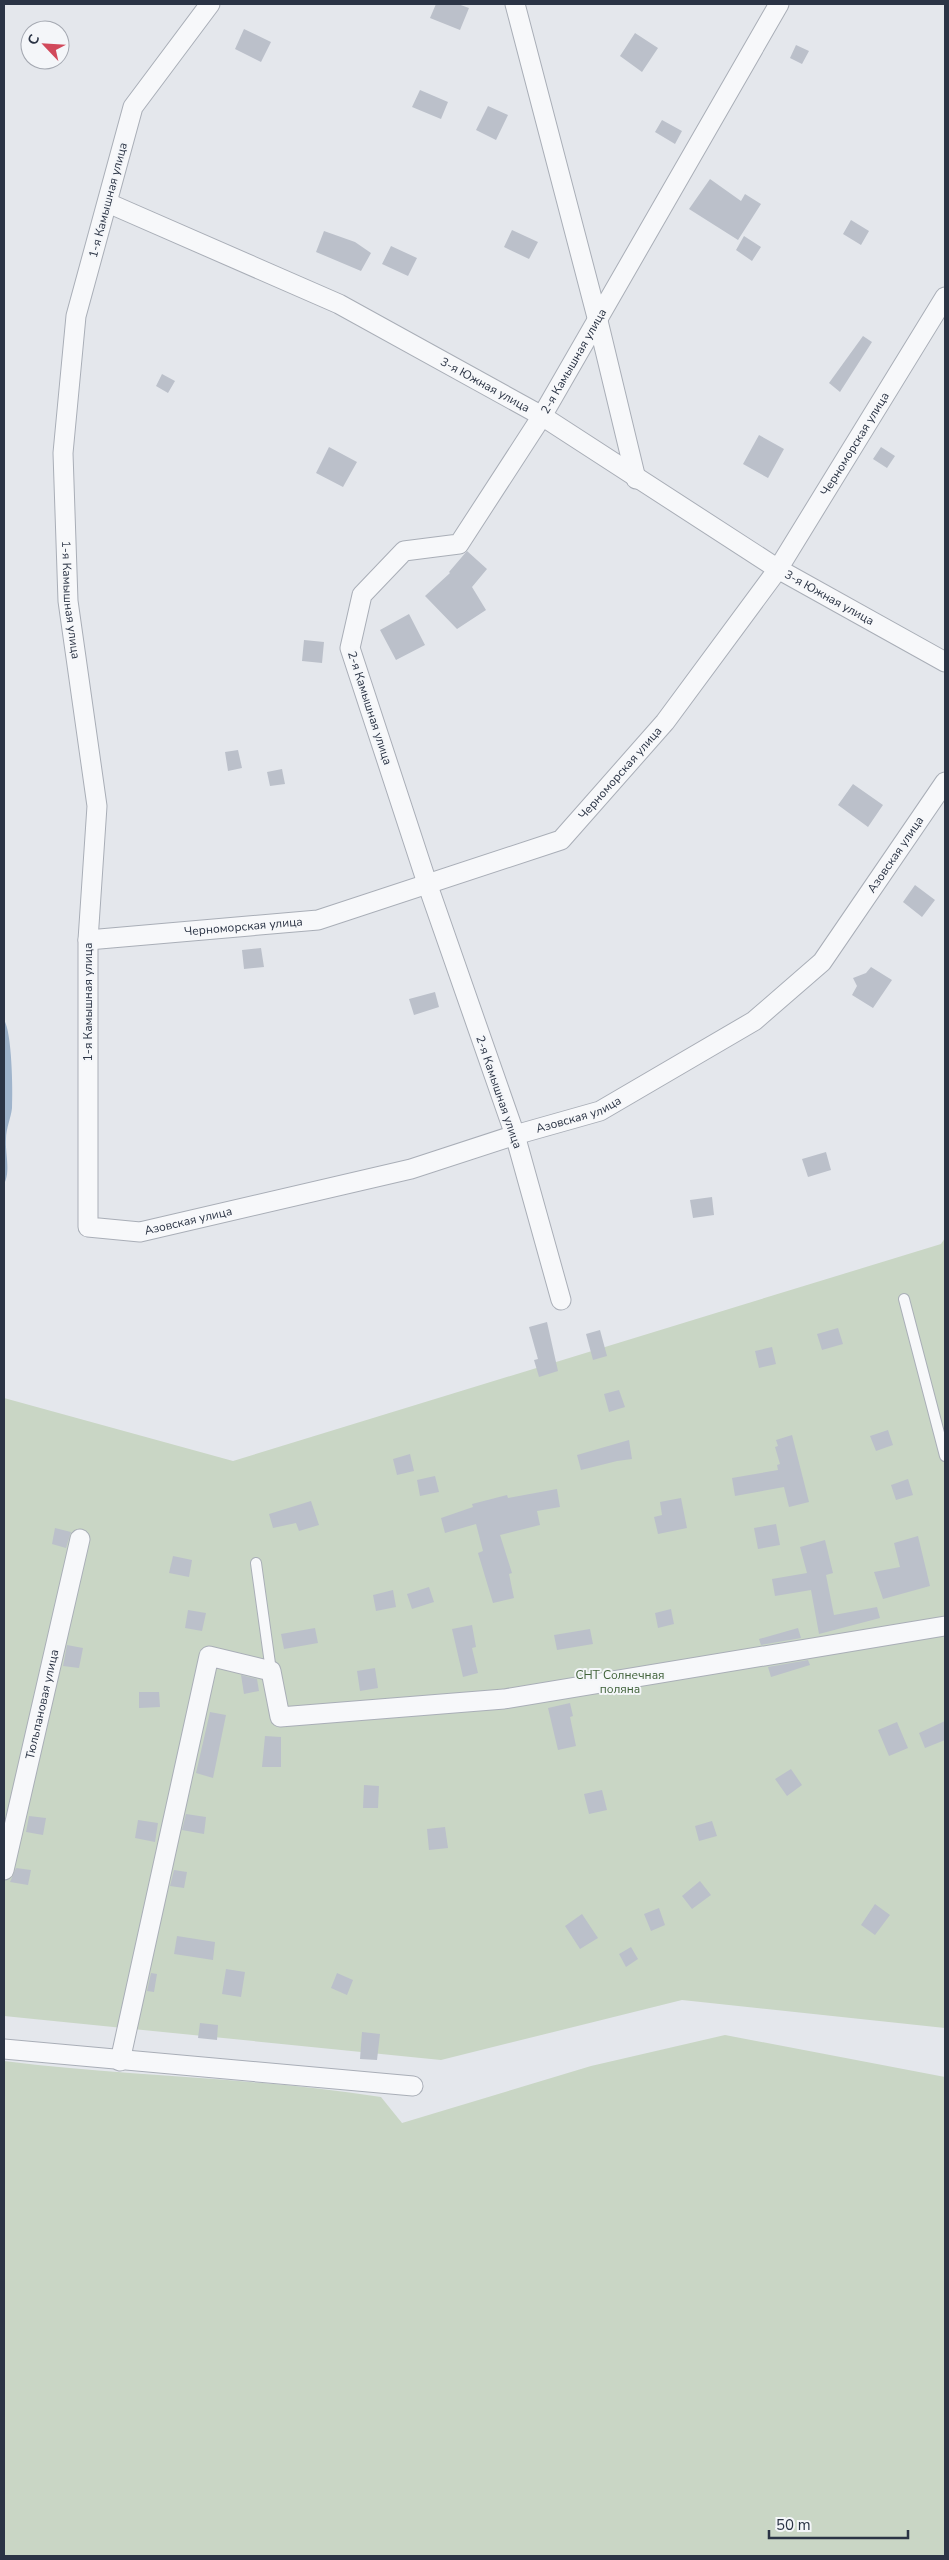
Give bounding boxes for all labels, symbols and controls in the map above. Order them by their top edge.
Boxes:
north arrow [20,20,70,70]
text: С [23,31,44,48]
street label: 1-я Камышная улица [85,141,131,259]
street label: 2-я Камышная улица [537,306,610,417]
street label: 3-я Южная улица [437,353,533,416]
street label: Черноморская улица [817,389,893,499]
street label: 1-я Камышная улица [58,540,84,660]
street label: 3-я Южная улица [782,566,877,629]
street label: 2-я Камышная улица [344,649,396,767]
street label: Черноморская улица [575,723,665,823]
street label: Азовская улица [864,813,927,896]
street label: Черноморская улица [183,913,303,940]
street label: 1-я Камышная улица [80,943,96,1061]
street label: 2-я Камышная улица [472,1033,526,1151]
street label: Азовская улица [534,1092,624,1137]
street label: Азовская улица [143,1203,234,1239]
street label: Тюльпановая улица [22,1648,62,1761]
park label: СНТ Солнечная поляна [575,1667,665,1697]
scale bar [769,2508,908,2540]
text: 50 m [776,2515,811,2535]

